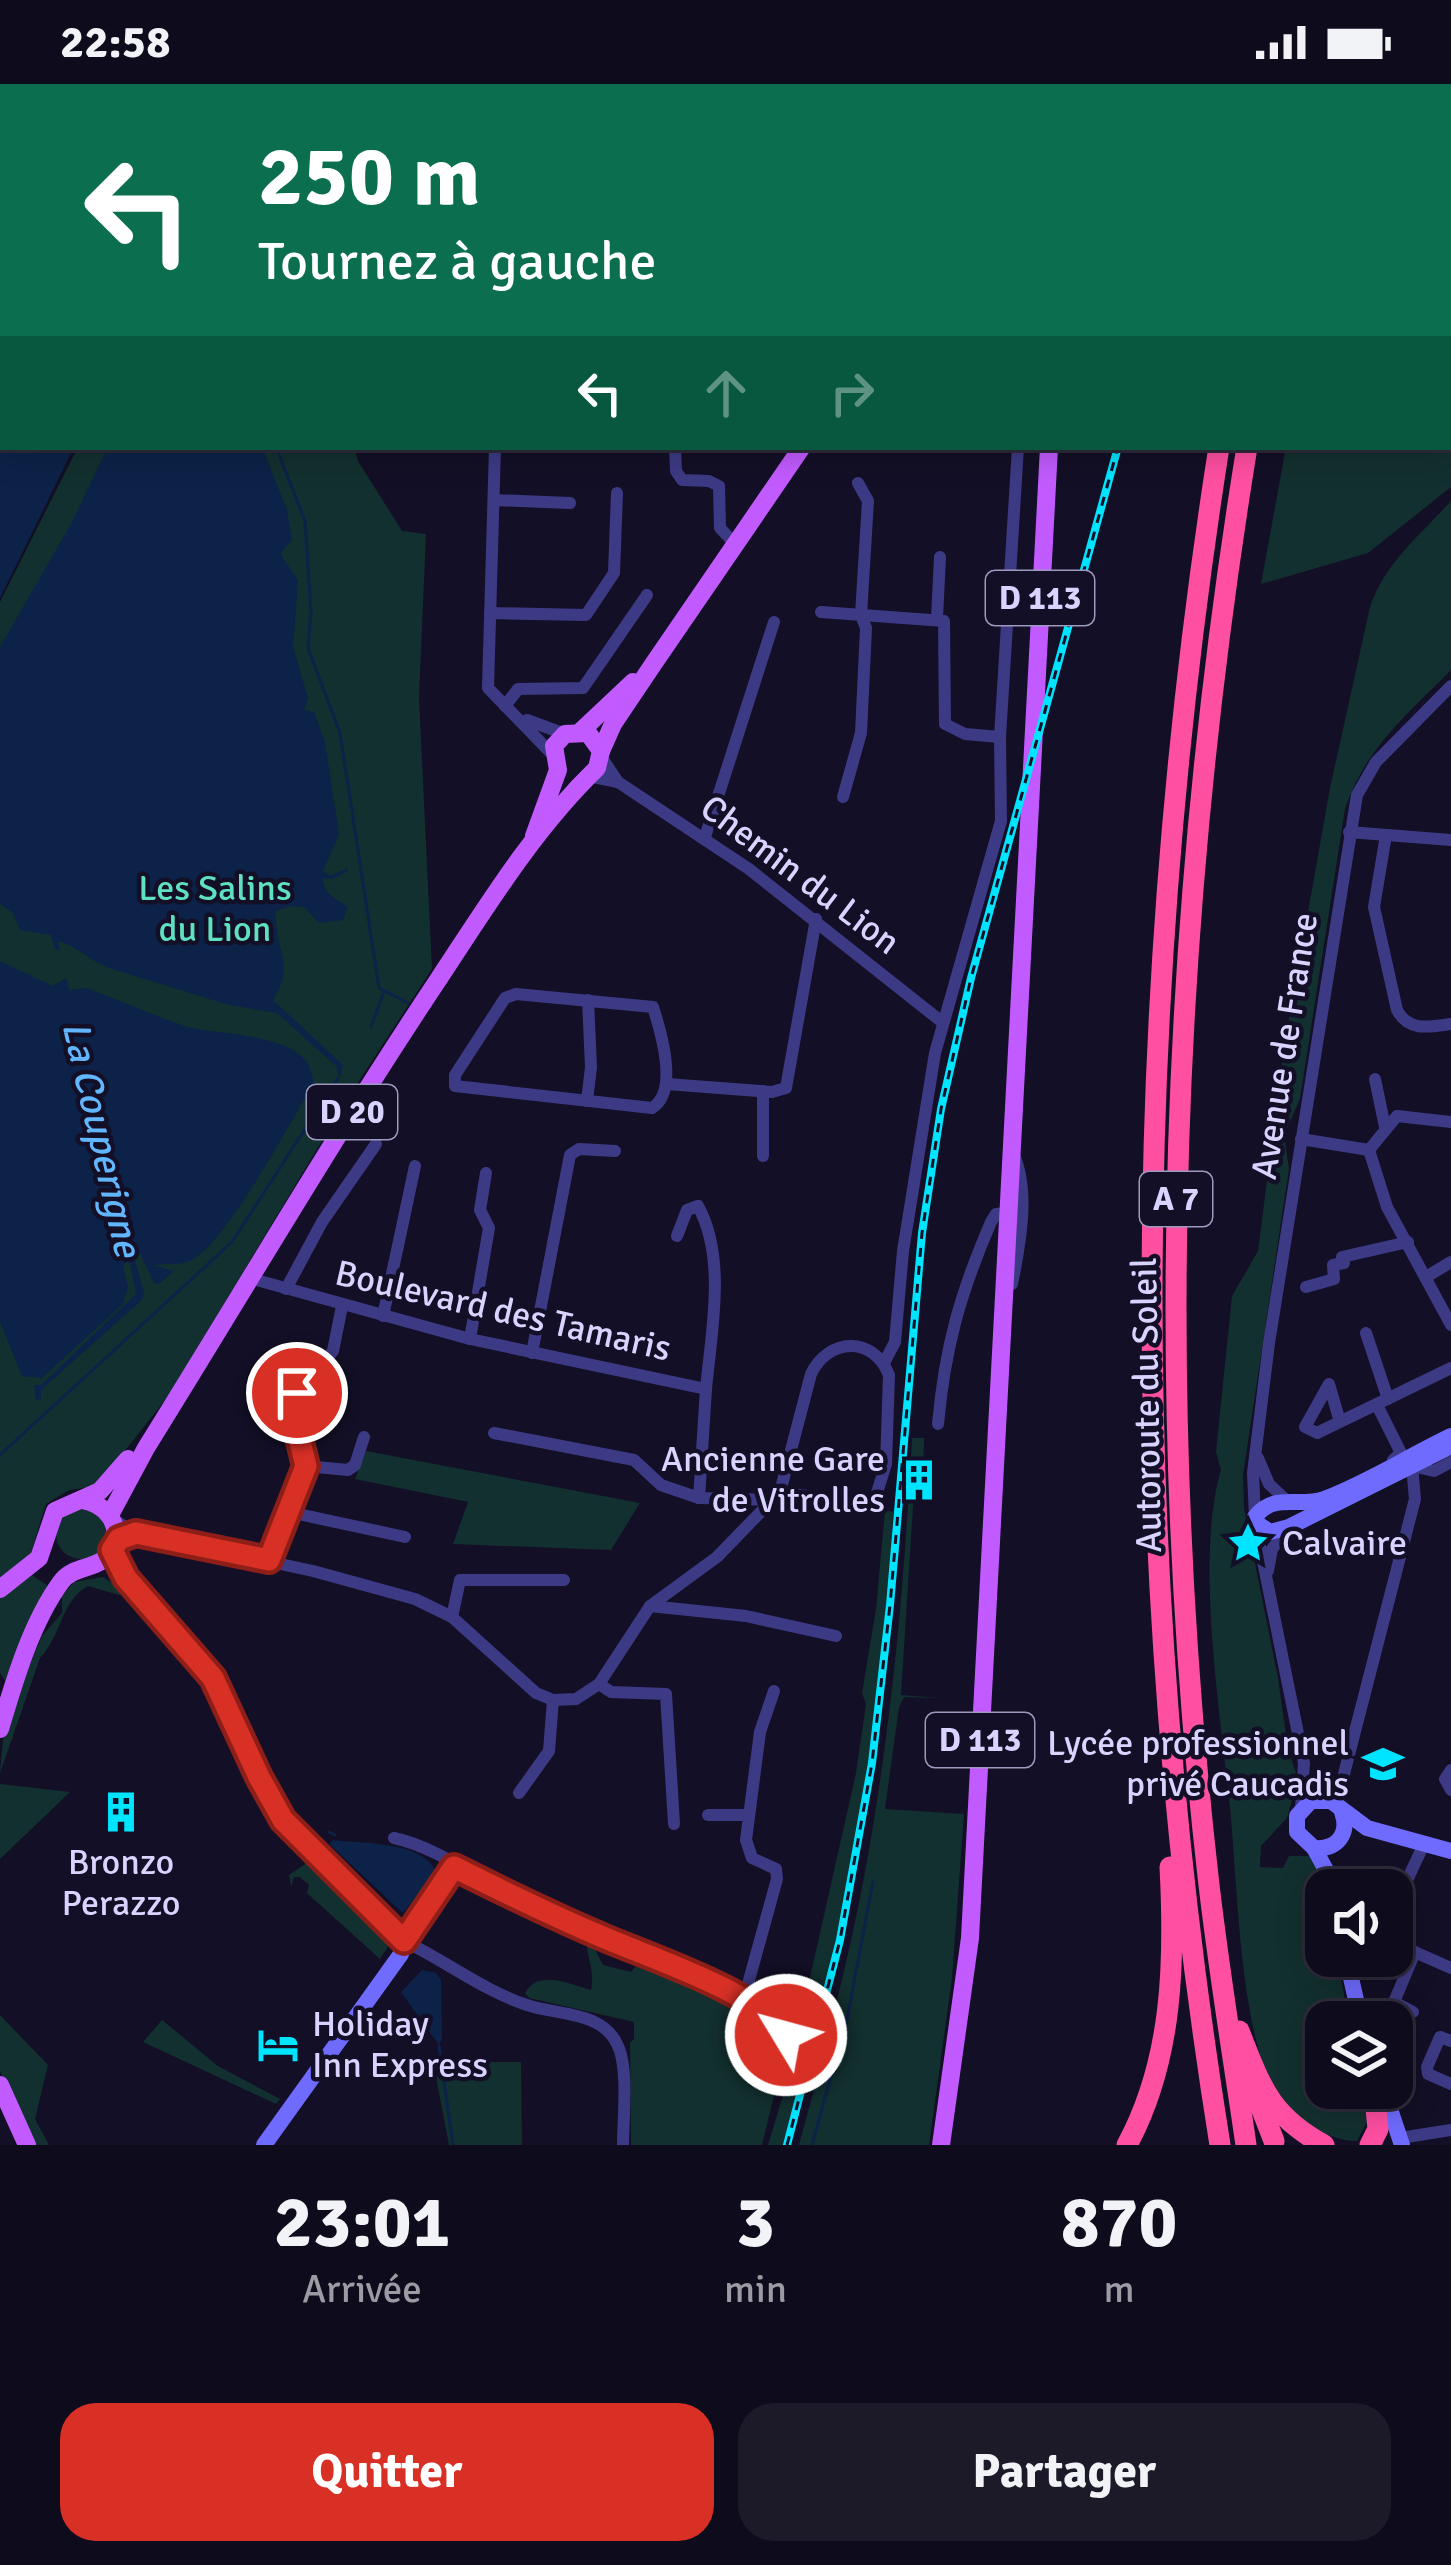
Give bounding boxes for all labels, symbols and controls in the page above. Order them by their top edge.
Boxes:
text: 22:58 [60,15,170,70]
text: 250 m [258,125,480,229]
icon: left [60,132,216,288]
text: Tournez à gauche [258,228,656,295]
icon: left [567,360,633,426]
icon: ahead [693,360,759,426]
icon: right [819,360,885,426]
road number: D 113 [986,571,1094,625]
street label: Chemin du Lion [691,785,909,965]
park label: Les Salins du Lion [138,866,292,952]
street label: Avenue de France [1242,910,1328,1182]
water label: La Couperigne [52,1016,153,1264]
road number: D 20 [307,1085,397,1139]
road number: A 7 [1140,1172,1212,1226]
street label: Boulevard des Tamaris [331,1251,675,1371]
street label: Autoroute du Soleil [1122,1257,1172,1553]
pin [246,1342,348,1444]
icon: arrive [264,1360,330,1426]
place label: Ancienne Gare de Vitrolles [661,1437,885,1523]
building icon: Ancienne Gare de Vitrolles [896,1457,942,1503]
place icon: Calvaire [1225,1520,1271,1566]
place label: Calvaire [1282,1521,1407,1566]
road number: D 113 [926,1713,1034,1767]
place label: Lycée professionnel privé Caucadis [1047,1721,1349,1807]
school or university icon: Lycée professionnel privé Caucadis [1360,1741,1406,1787]
building icon: Bronzo Perazzo [98,1789,144,1835]
place label: Bronzo Perazzo [61,1840,181,1926]
map controls [1305,1869,1413,2109]
button: sound [1305,1869,1413,1977]
position arrow [723,1972,849,2098]
button: layers [1305,2001,1413,2109]
place label: Holiday Inn Express [312,2002,488,2088]
hotel icon: Holiday Inn Express [255,2022,301,2068]
text: 23:01 [274,2178,450,2267]
text: 3 [736,2178,775,2267]
text: 870 [1061,2178,1177,2267]
text: Arrivée [302,2265,422,2313]
text: min [724,2265,787,2313]
text: m [1103,2265,1135,2313]
button: Quitter [60,2403,714,2541]
button: Partager [738,2403,1391,2541]

